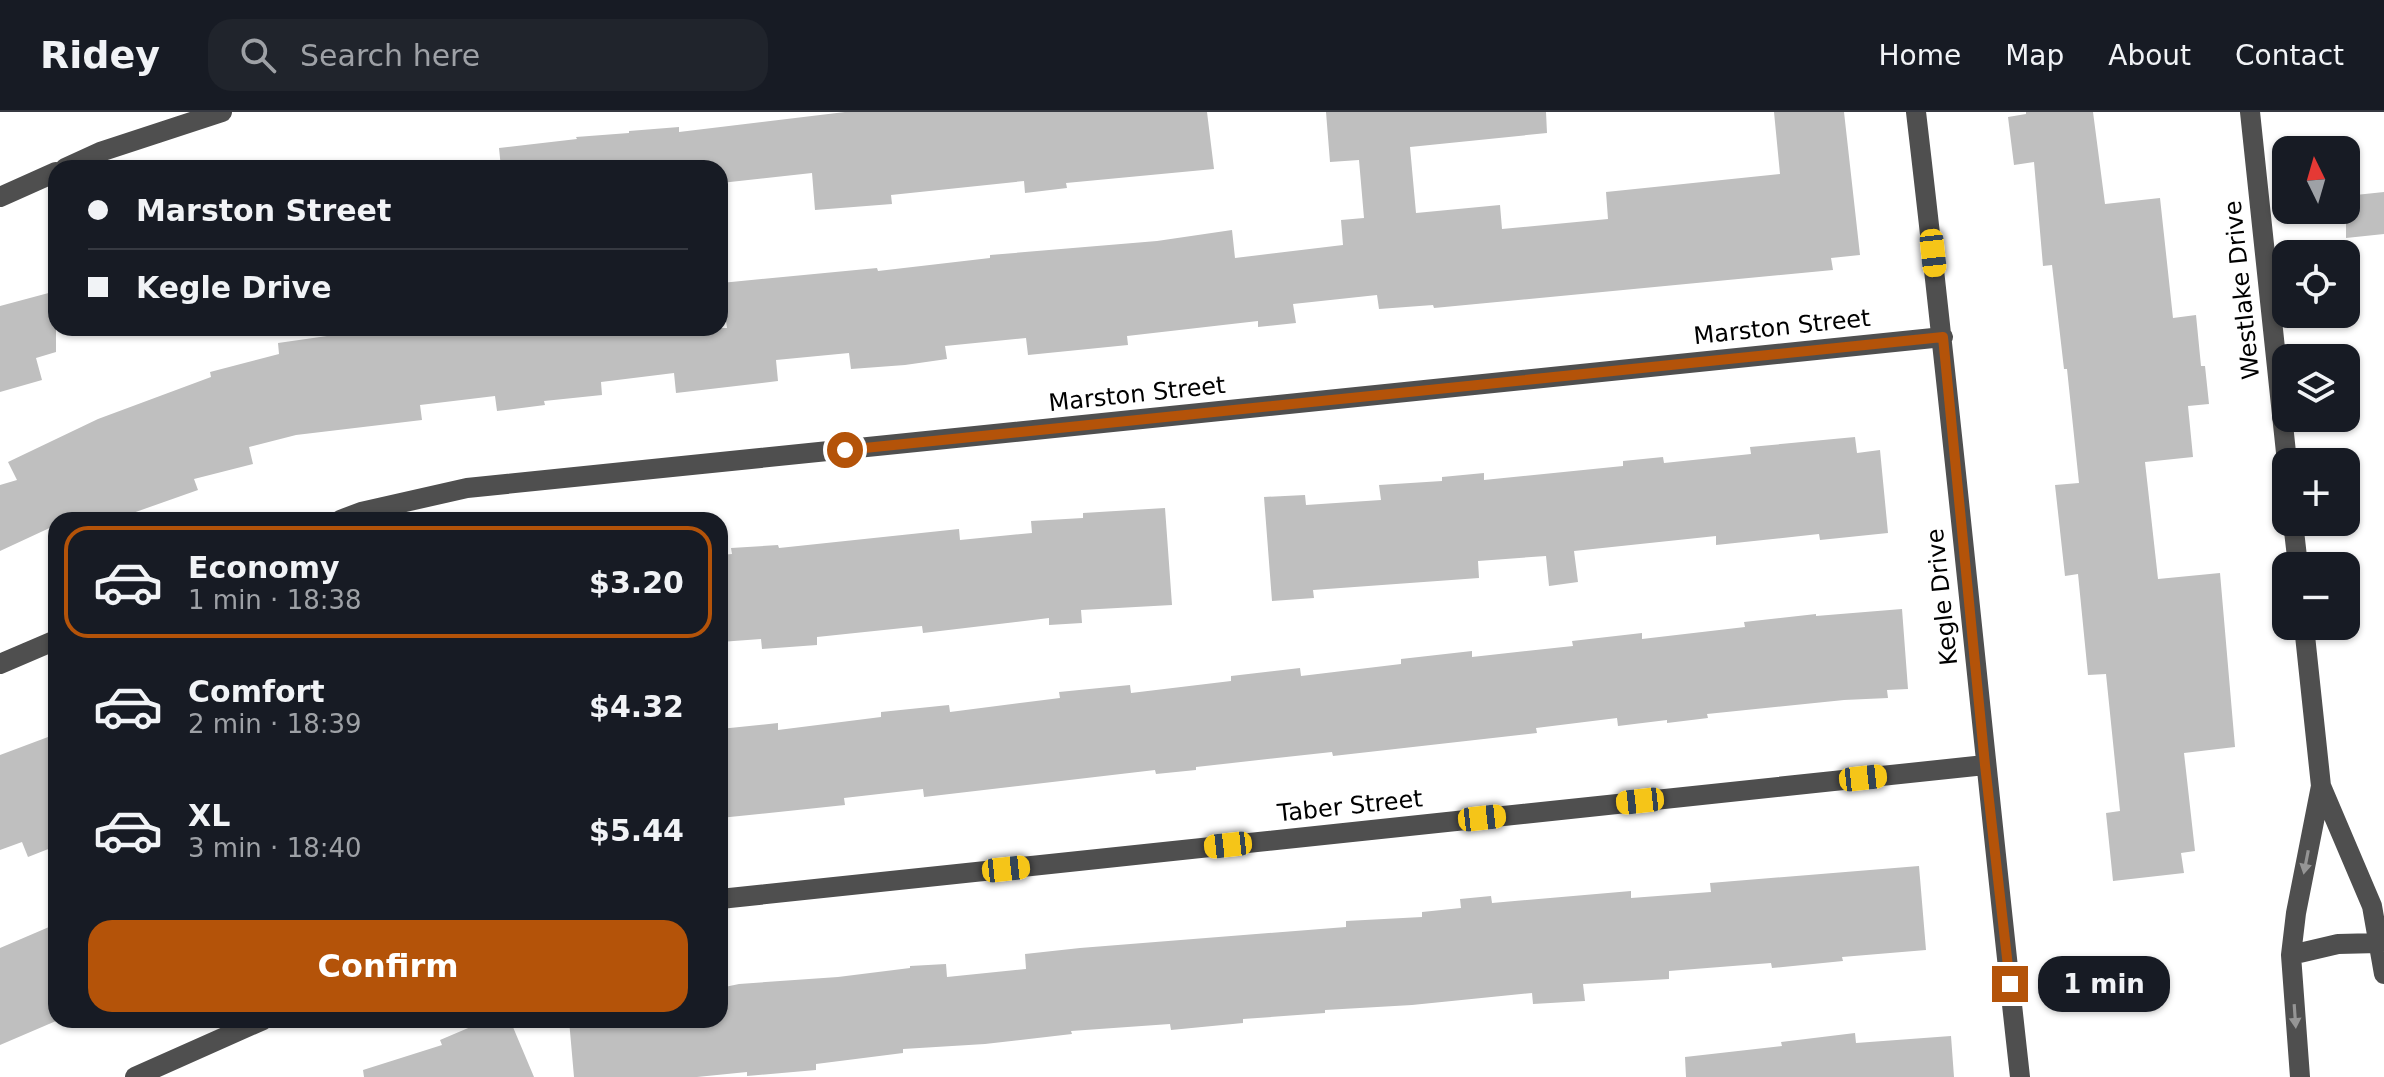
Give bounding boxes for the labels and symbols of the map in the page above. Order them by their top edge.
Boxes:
north arrow [2272,136,2360,224]
street label: Westlake Drive [2219,199,2265,381]
car [1919,228,1947,278]
street label: Marston Street [1692,304,1872,350]
street label: Marston Street [1047,371,1227,417]
route start [827,432,863,468]
street label: Kegle Drive [1921,527,1963,667]
car [1838,764,1888,792]
street label: Taber Street [1275,784,1424,828]
car [1615,787,1665,815]
car [1457,804,1507,832]
car [1203,831,1253,859]
one-way arrow [2299,850,2312,875]
car [981,855,1031,883]
callout: 1 min [2038,956,2170,1012]
route end [1992,966,2028,1002]
one-way arrow [2289,1004,2302,1029]

